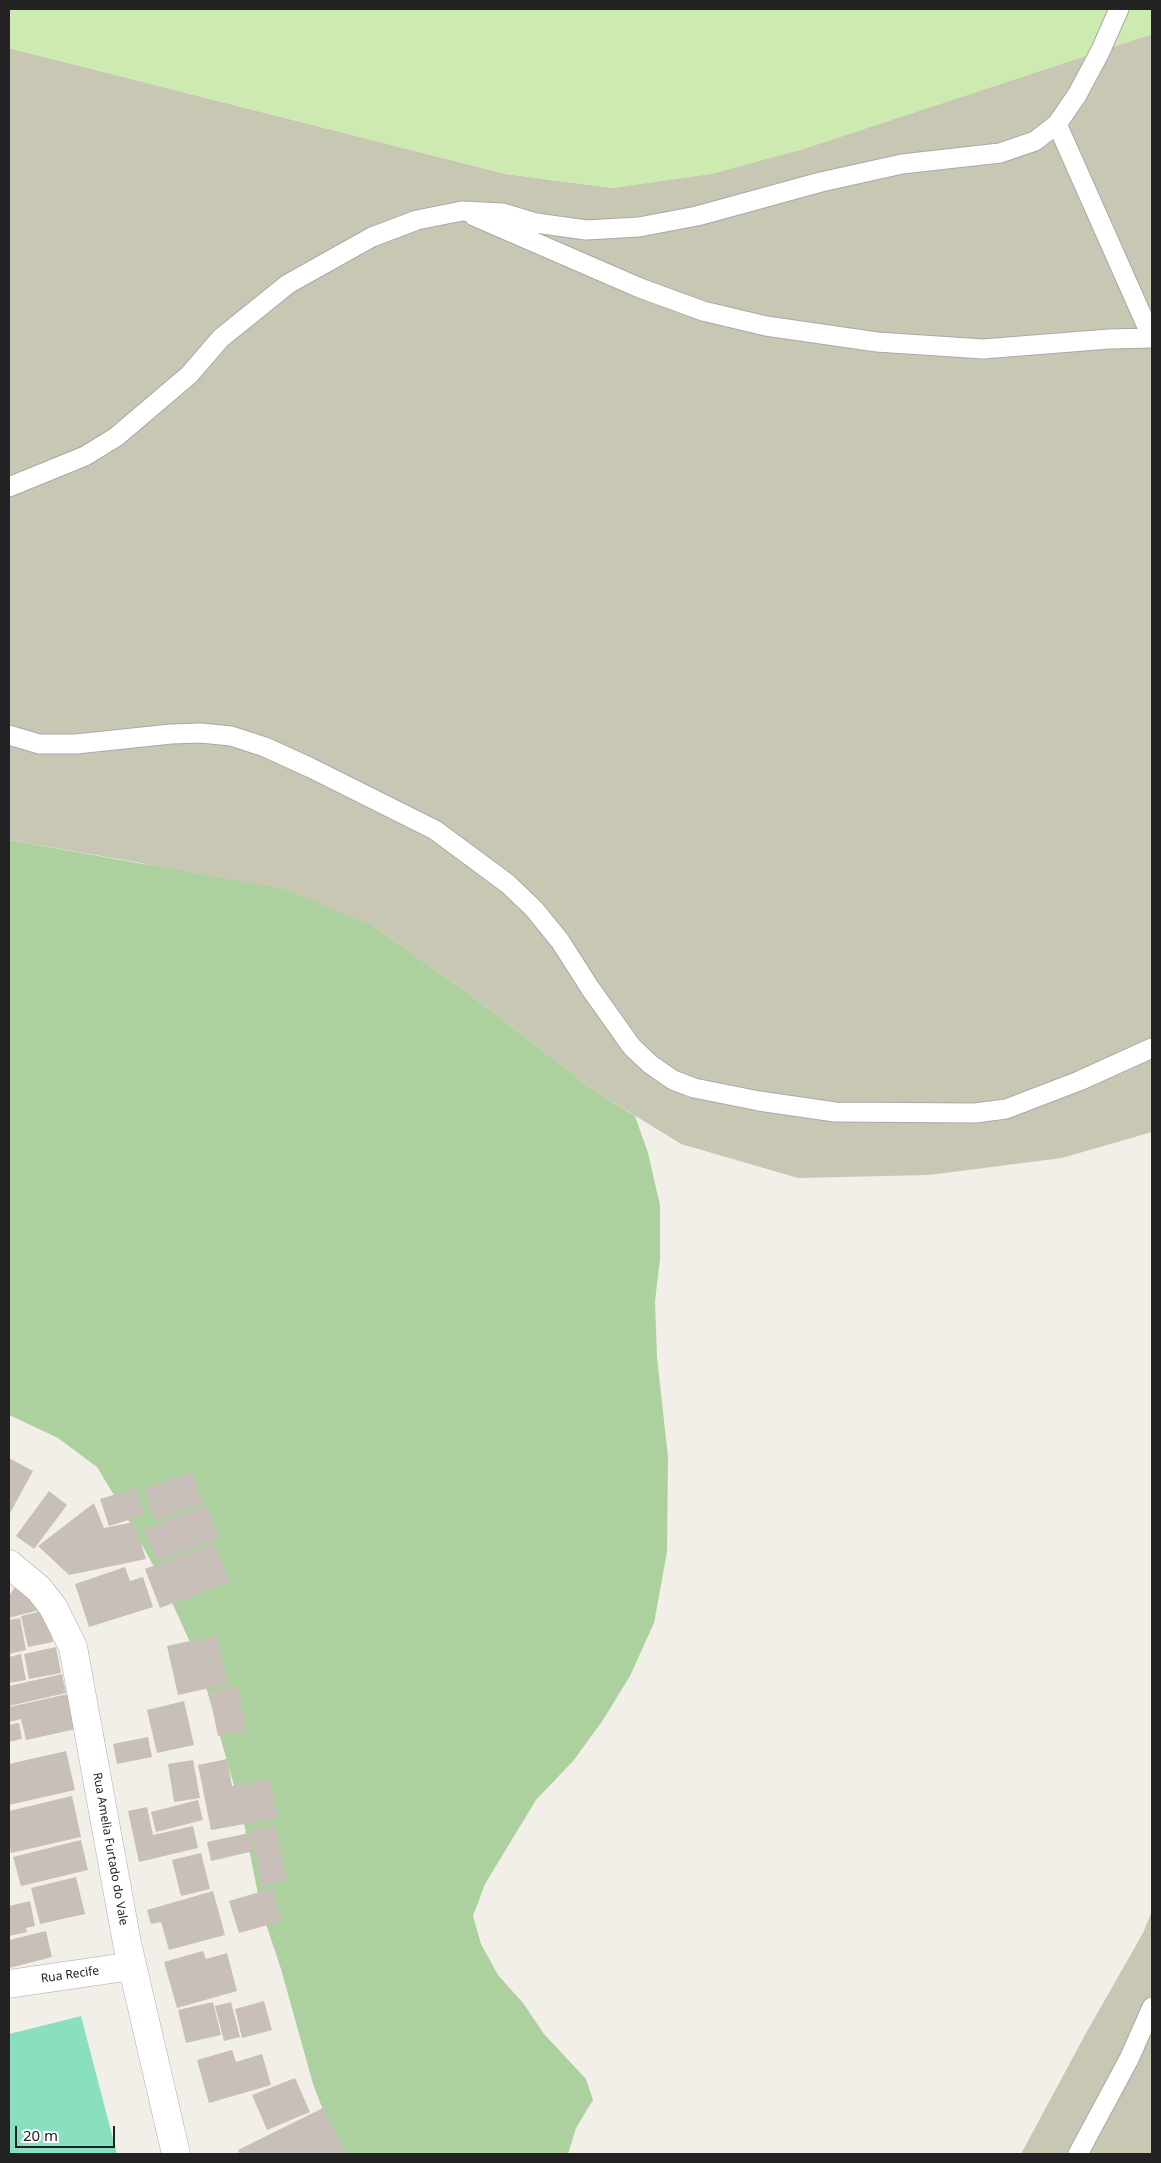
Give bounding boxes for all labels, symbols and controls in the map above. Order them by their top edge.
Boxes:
street label: Rua Amelia Furtado do Vale [89,1771,131,1927]
street label: Rua Recife [40,1964,100,1986]
scale bar [18,2116,118,2148]
text: 20 m [23,2125,58,2145]

